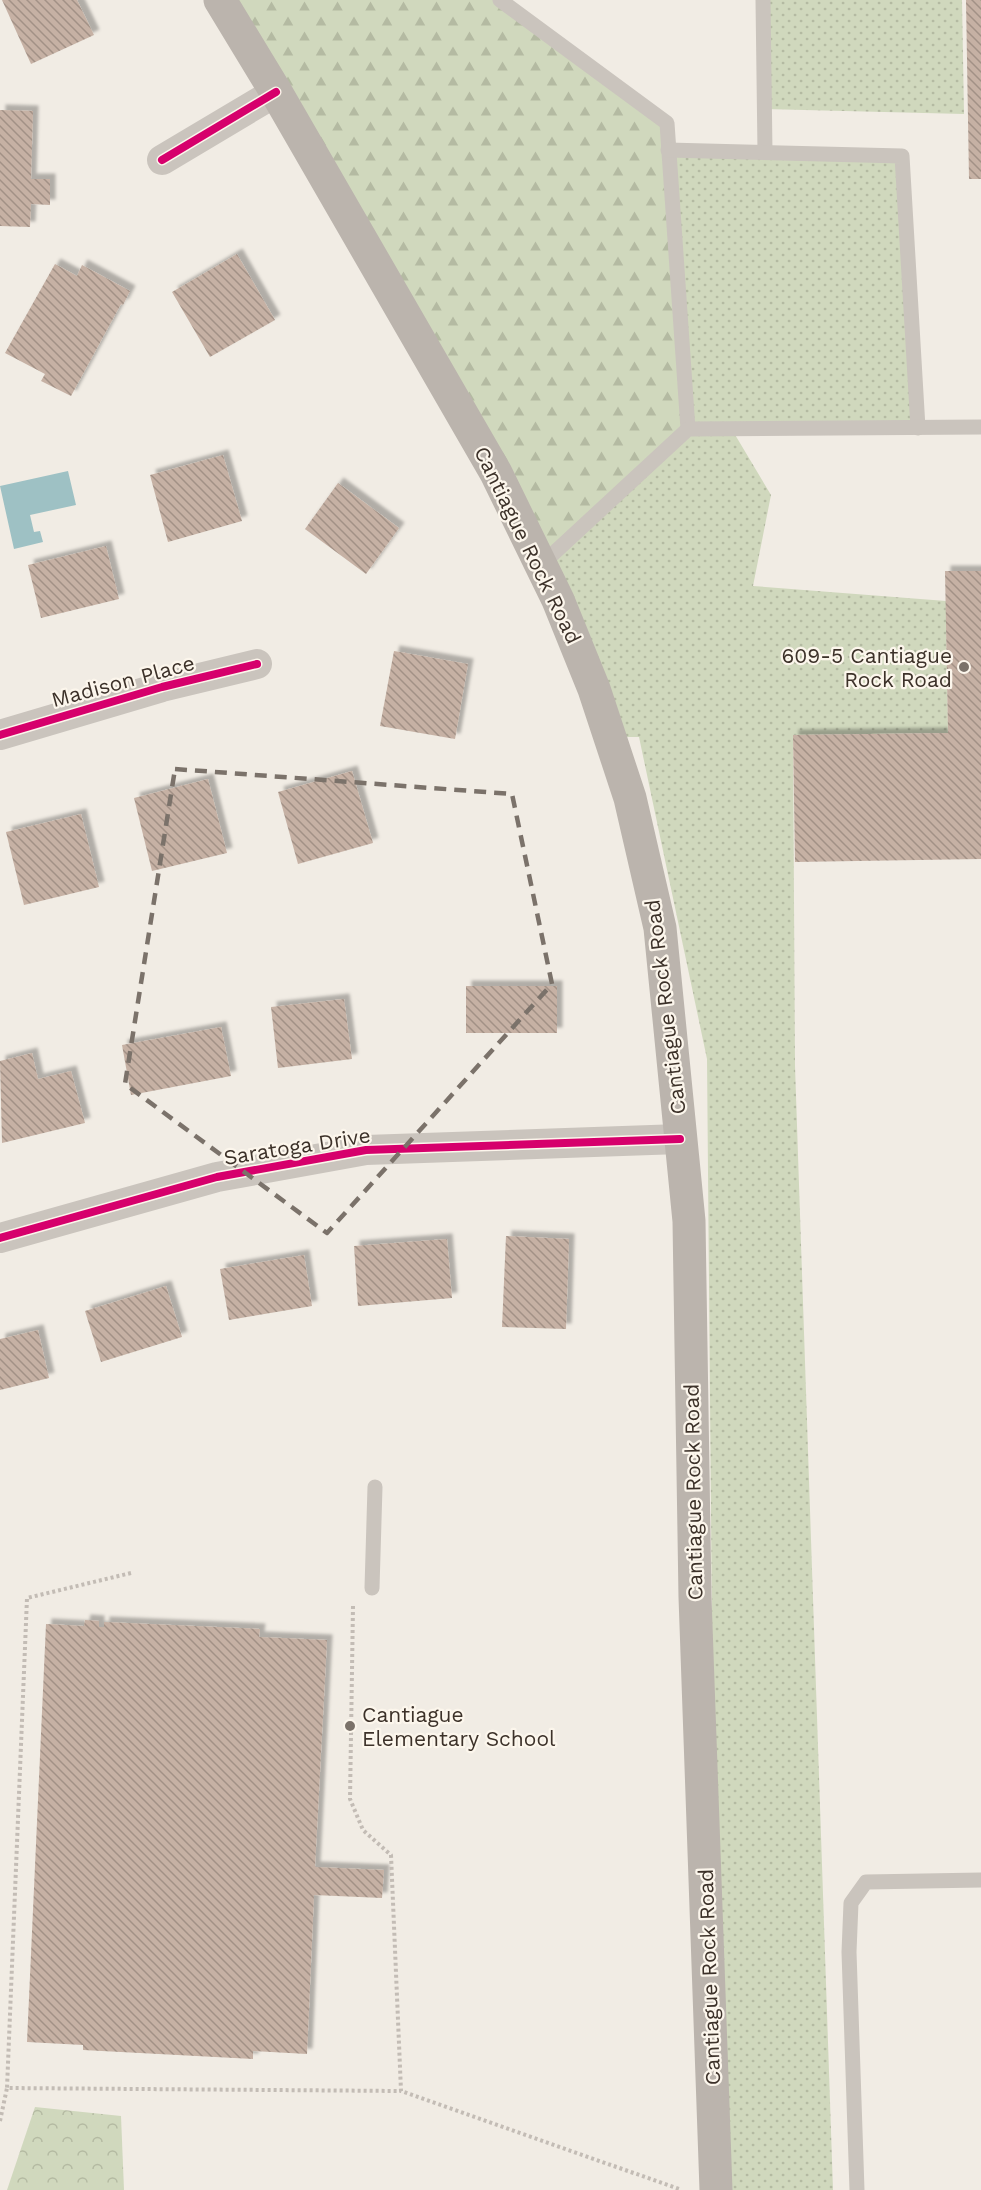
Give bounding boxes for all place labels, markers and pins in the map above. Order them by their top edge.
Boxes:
place label: 609-5 Cantiague Rock Road [781,643,952,692]
marker: 609-5 Cantiague Rock Road [957,660,971,674]
place label: Cantiague Elementary School [362,1702,556,1751]
marker: Cantiague Elementary School [343,1719,357,1733]

